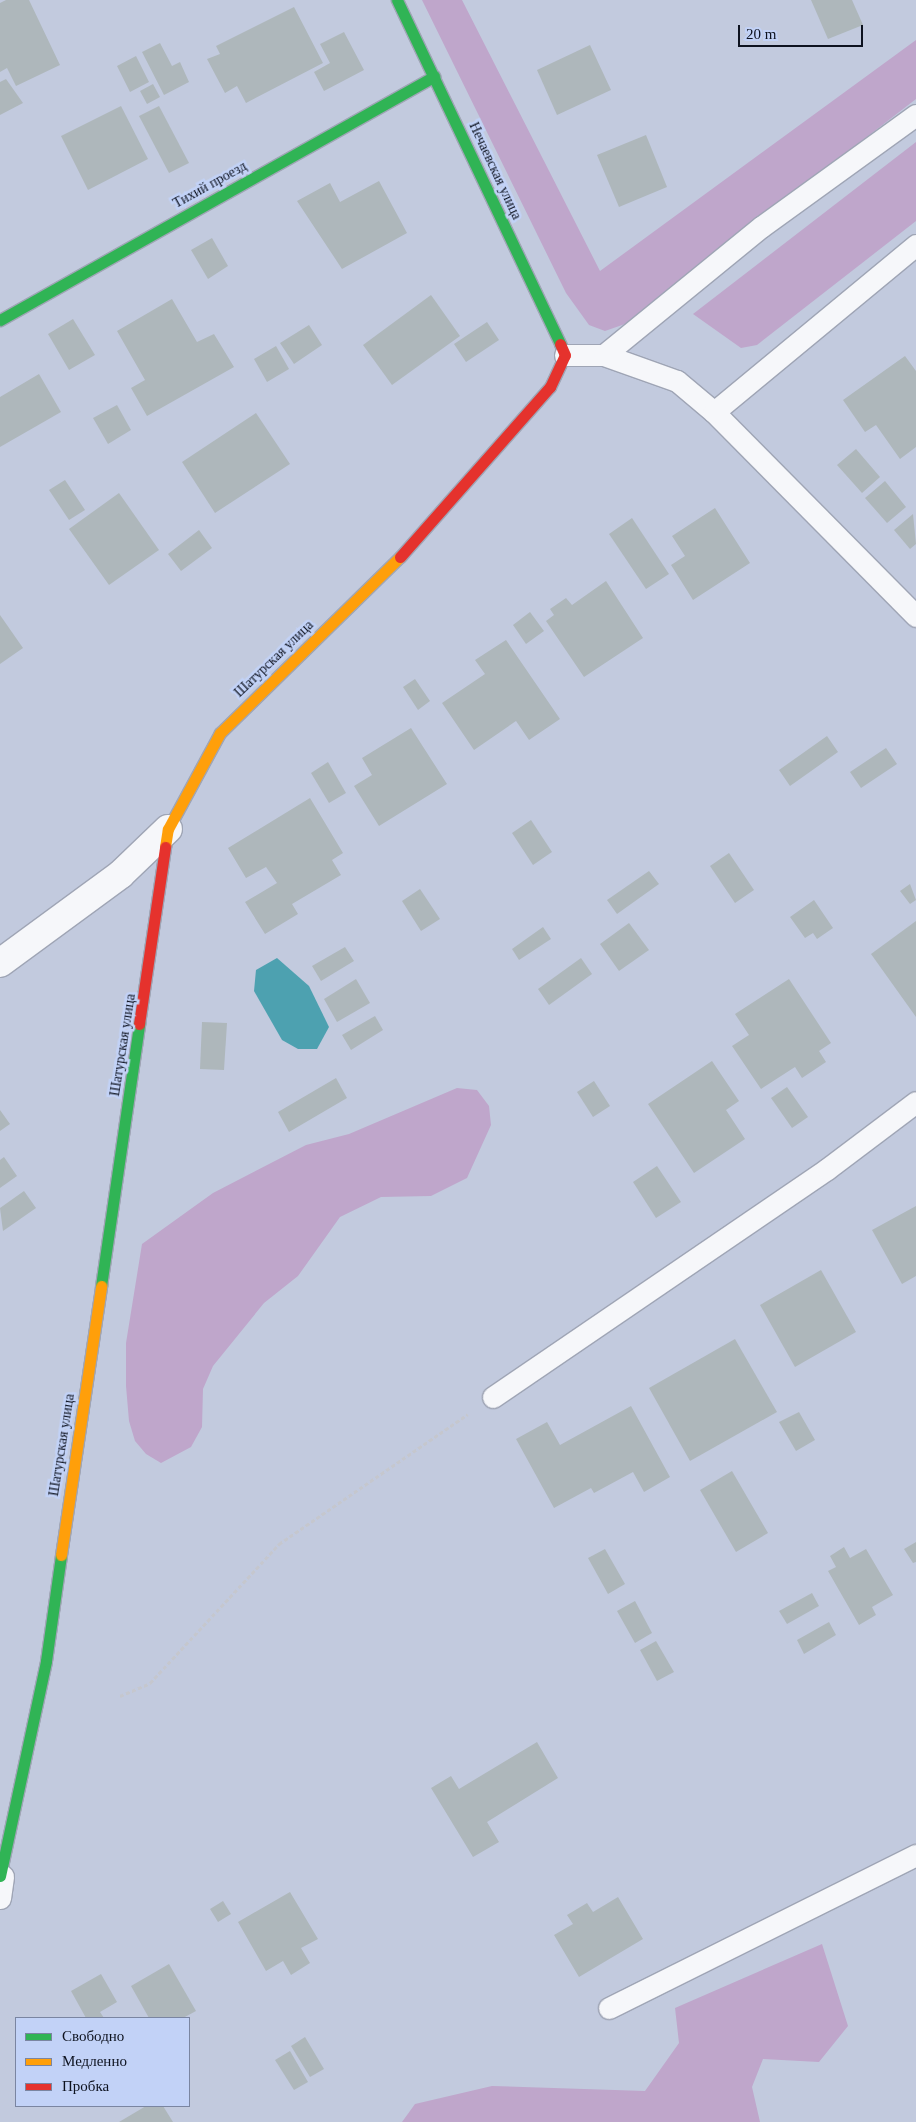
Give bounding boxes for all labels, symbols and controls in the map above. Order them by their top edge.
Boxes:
scale bar [741,15,866,47]
text: 20 m [746,26,776,42]
street label: Нечаевская улица [465,120,525,222]
street label: Тихий проезд [170,158,250,212]
street label: Шатурская улица [231,617,317,701]
street label: Шатурская улица [107,993,139,1097]
street label: Шатурская улица [46,1393,78,1497]
legend [15,2017,190,2107]
text: Свободно [62,2028,124,2044]
text: Медленно [62,2053,127,2069]
text: Пробка [62,2078,109,2094]

